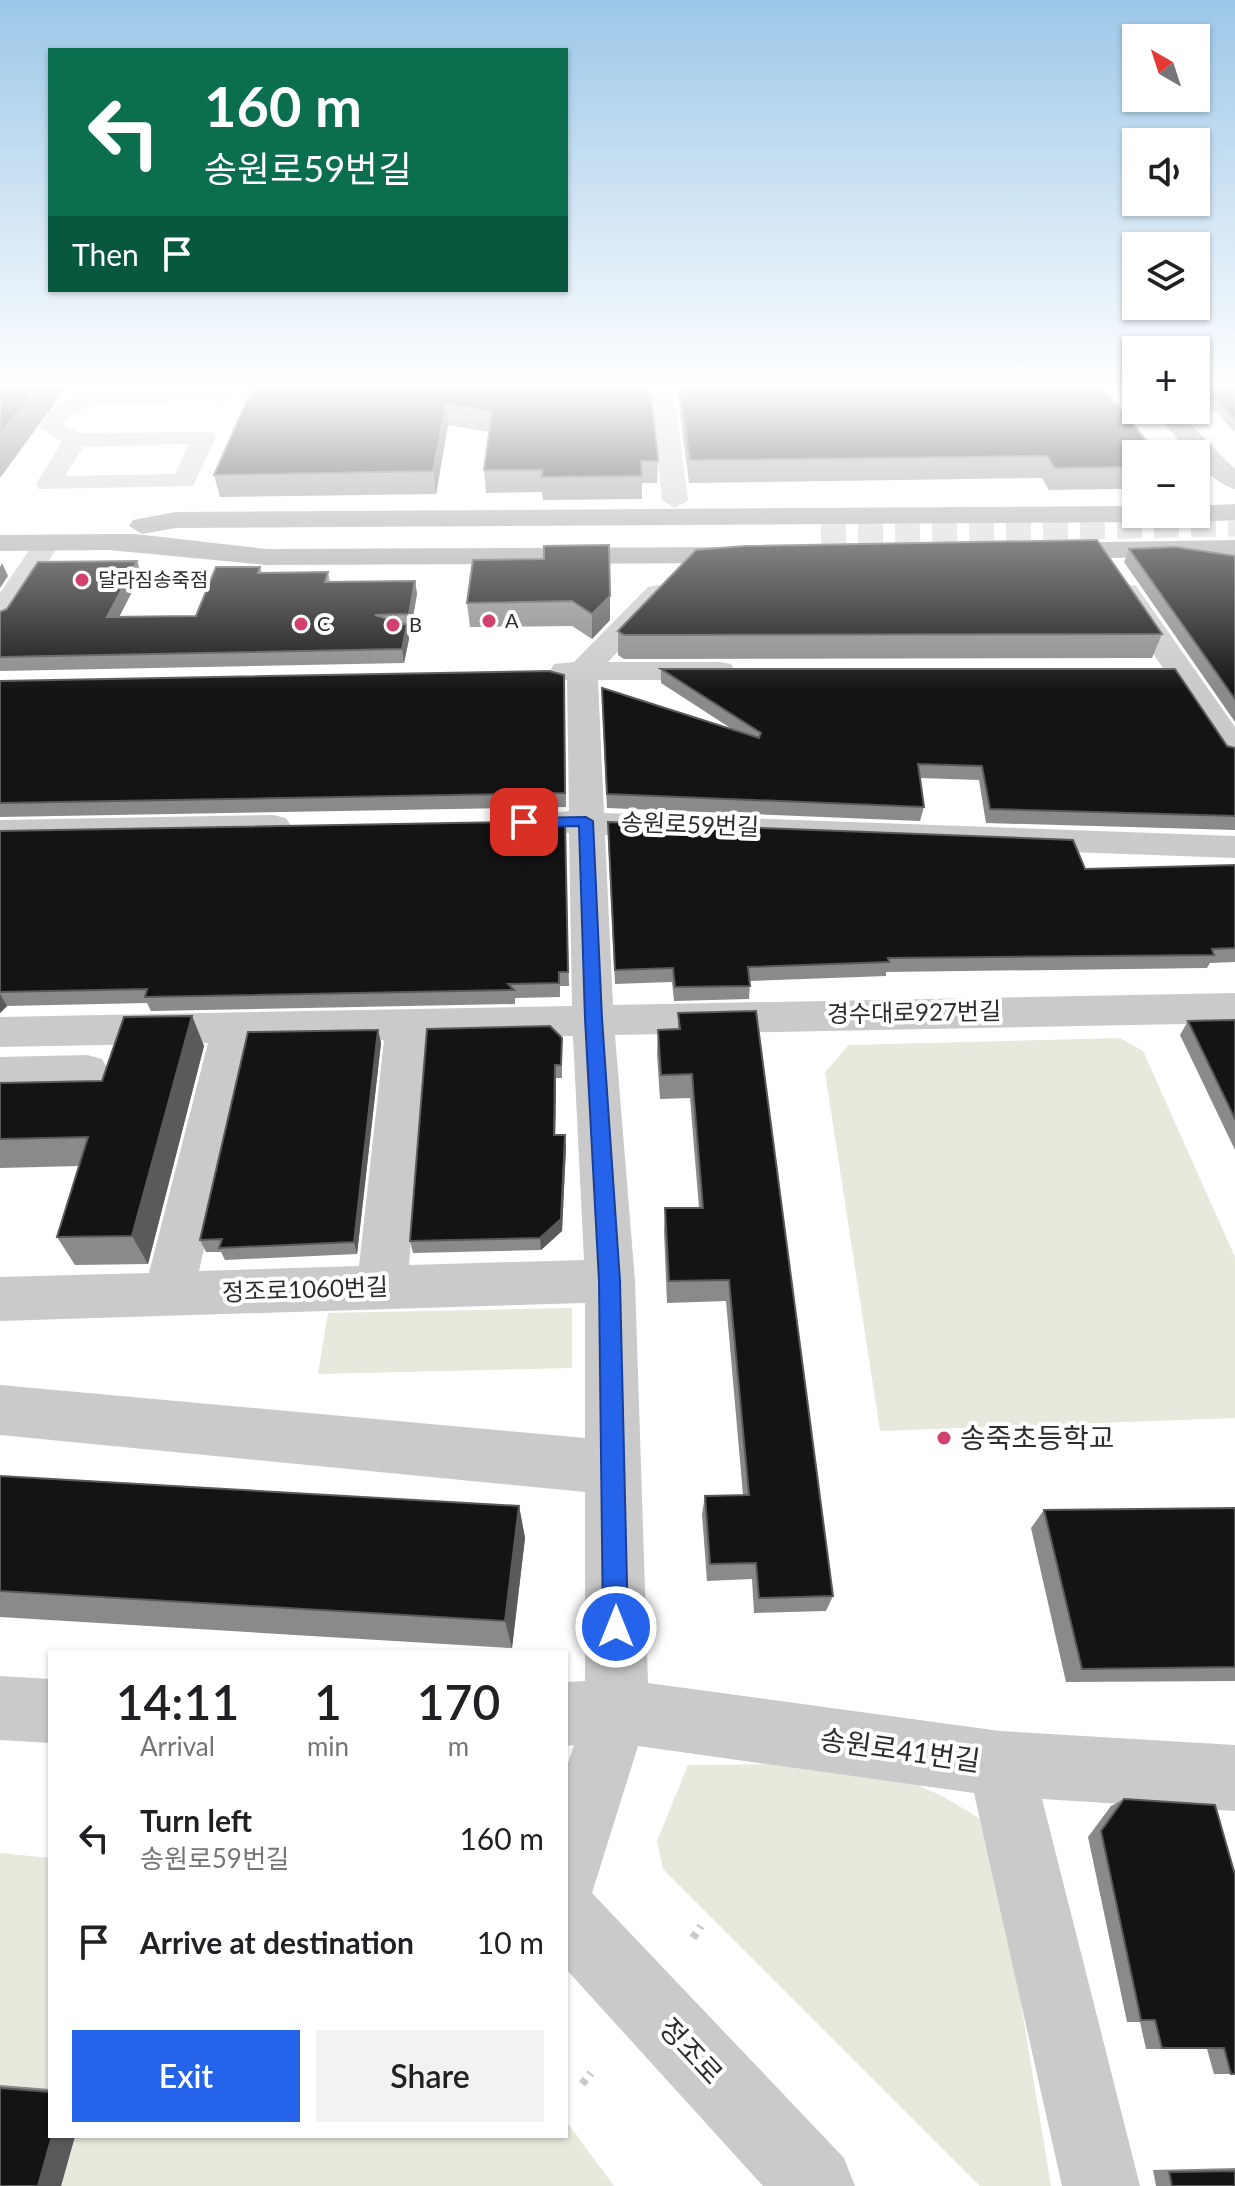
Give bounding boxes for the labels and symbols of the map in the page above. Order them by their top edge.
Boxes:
north arrow [1122,24,1210,112]
place label: 달라짐송죽점 [98,567,208,591]
marker: 달라짐송죽점 [73,571,91,589]
place label: A [505,608,519,632]
place label: C [317,611,330,635]
place label: B [409,612,422,636]
marker: A [480,612,498,630]
marker: C [292,615,310,633]
marker: B [384,616,402,634]
pin [490,788,558,856]
street label: 송원로59번길 [620,807,760,840]
street label: 경수대로927번길 [827,995,1001,1028]
street label: 정조로1060번길 [221,1271,388,1306]
place label: 송죽초등학교 [960,1420,1115,1454]
marker: 송죽초등학교 [935,1429,953,1447]
position arrow [574,1585,658,1669]
street label: 송원로41번길 [818,1721,982,1777]
street label: 정조로 [653,2010,731,2090]

